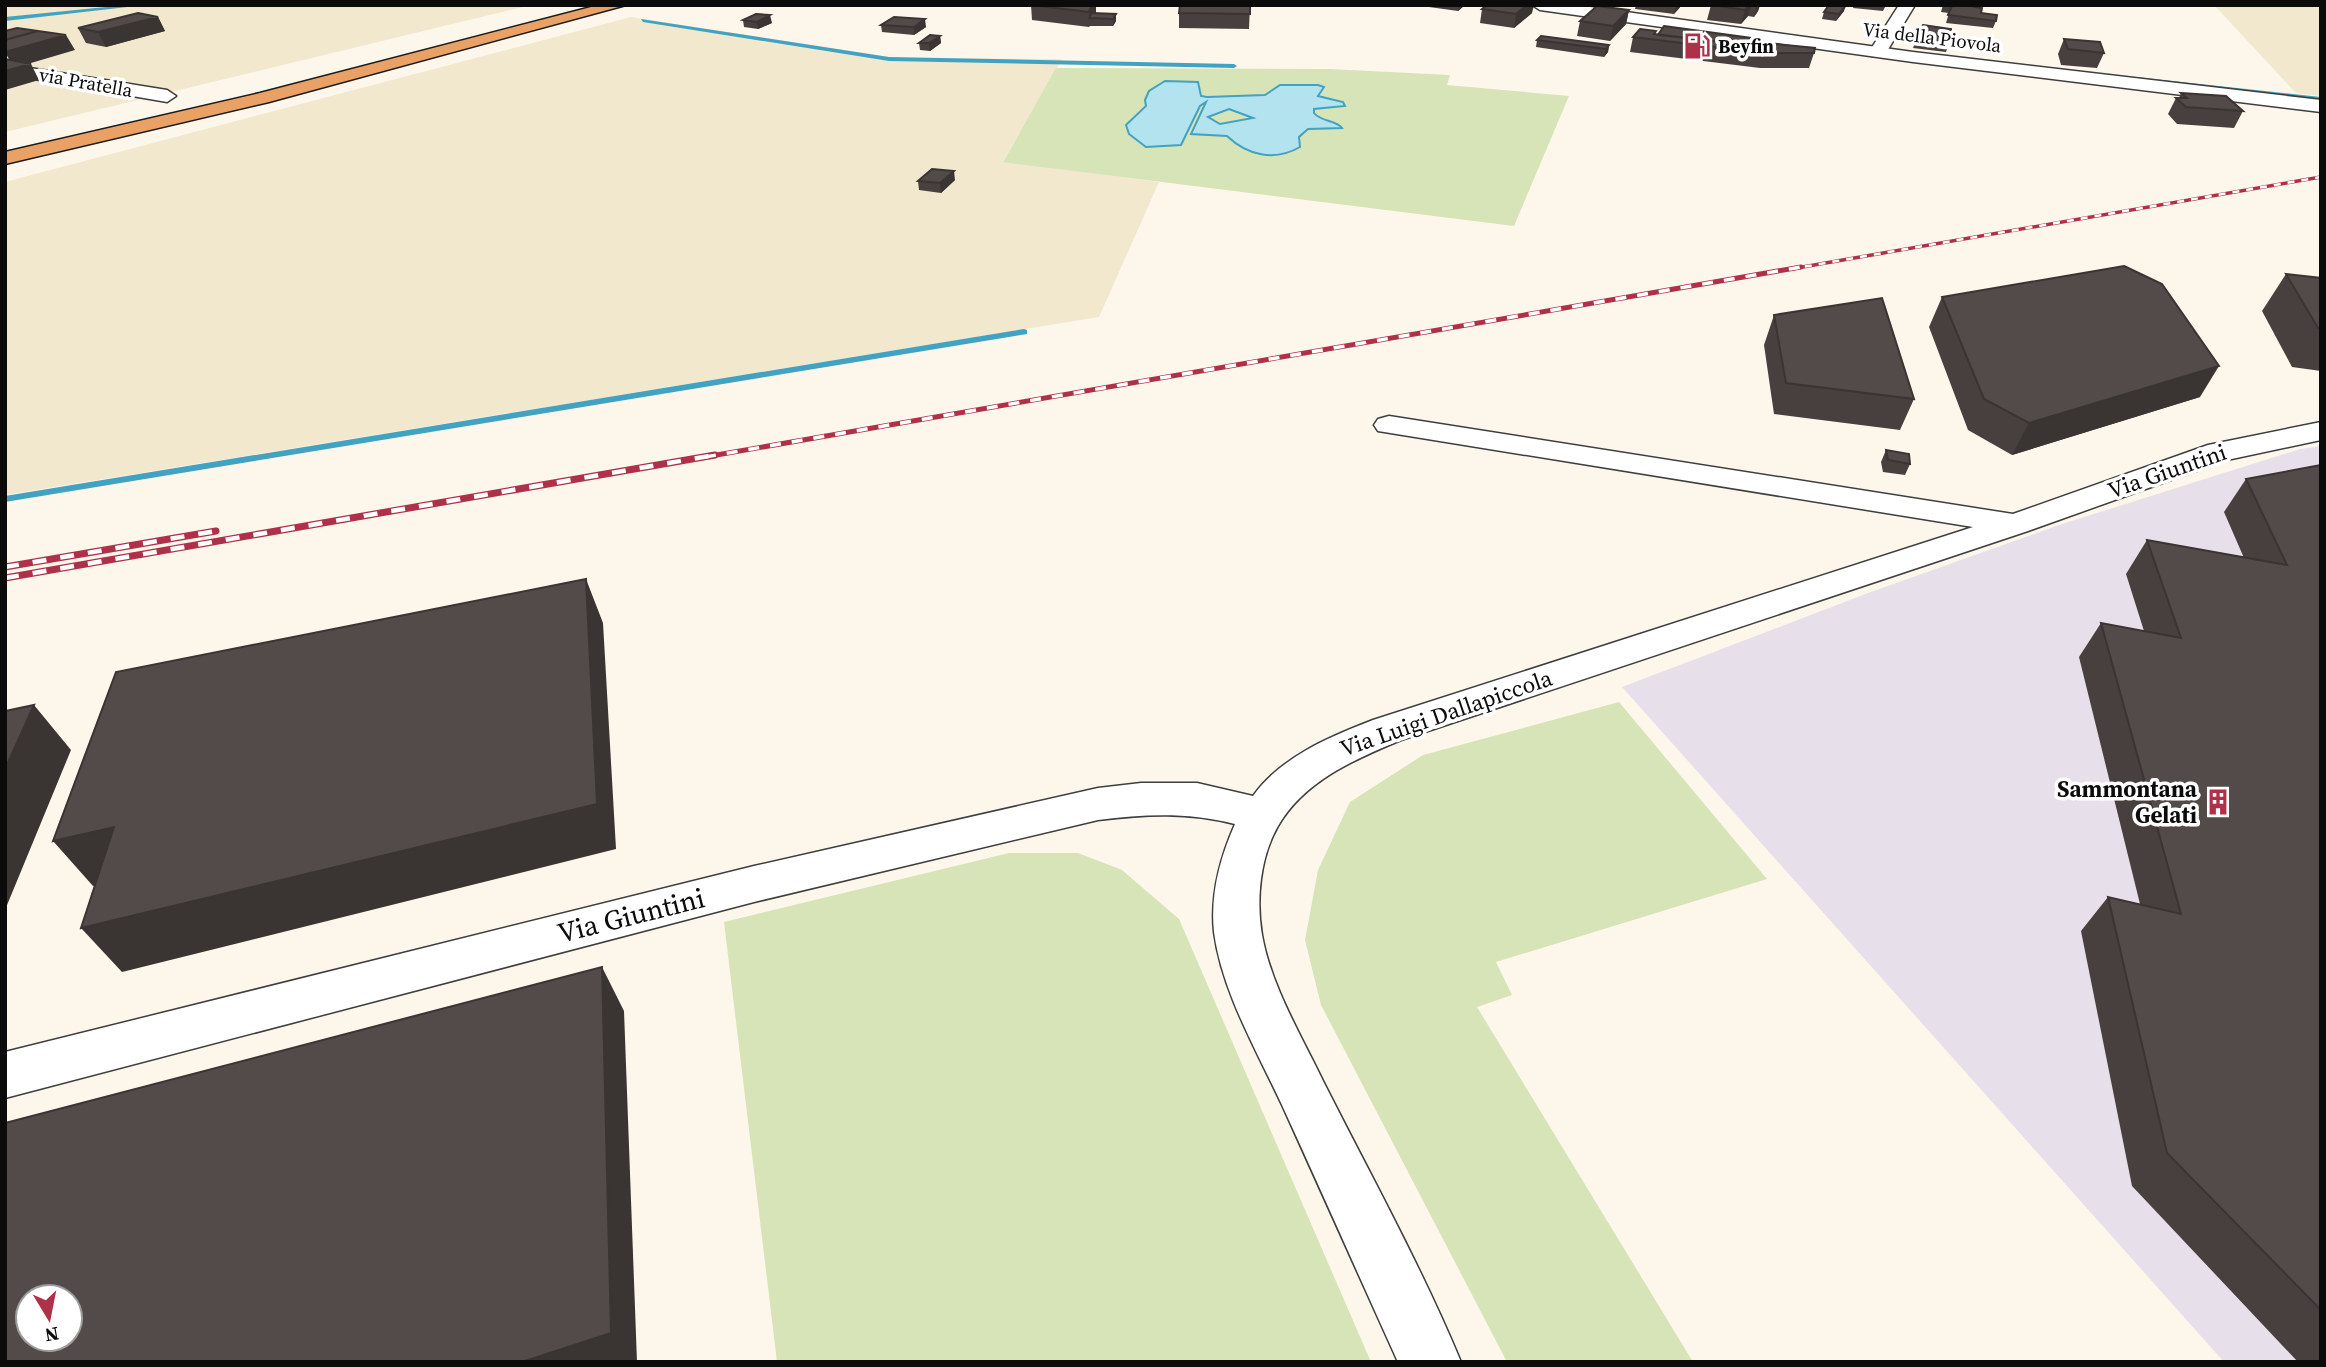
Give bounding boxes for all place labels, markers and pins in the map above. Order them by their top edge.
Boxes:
fuel station icon: Beyfin [1682,31,1712,61]
place label: Beyfin [1718,33,1774,59]
place label: Sammontana Gelati [2057,773,2198,831]
building icon: Sammontana Gelati [2203,787,2233,817]

